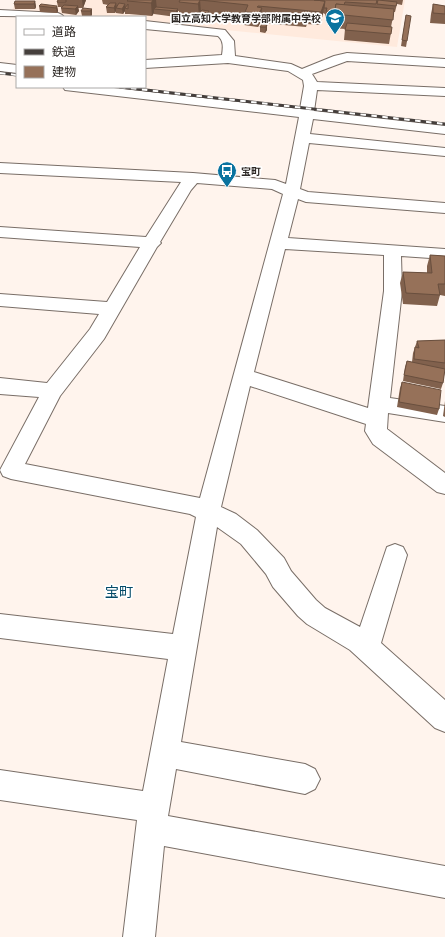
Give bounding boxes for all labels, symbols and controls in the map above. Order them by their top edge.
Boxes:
school or university icon: 国立高知大学教育学部附属中学校 [324,7,346,35]
place label: 国立高知大学教育学部附属中学校 [171,12,321,24]
legend [16,16,146,88]
text: 道路 [52,24,76,39]
text: 鉄道 [52,44,76,59]
text: 建物 [52,64,76,79]
bus stop icon: 宝町 [216,160,238,188]
place label: 宝町 [241,165,261,177]
district label: 宝町 [105,583,133,600]

